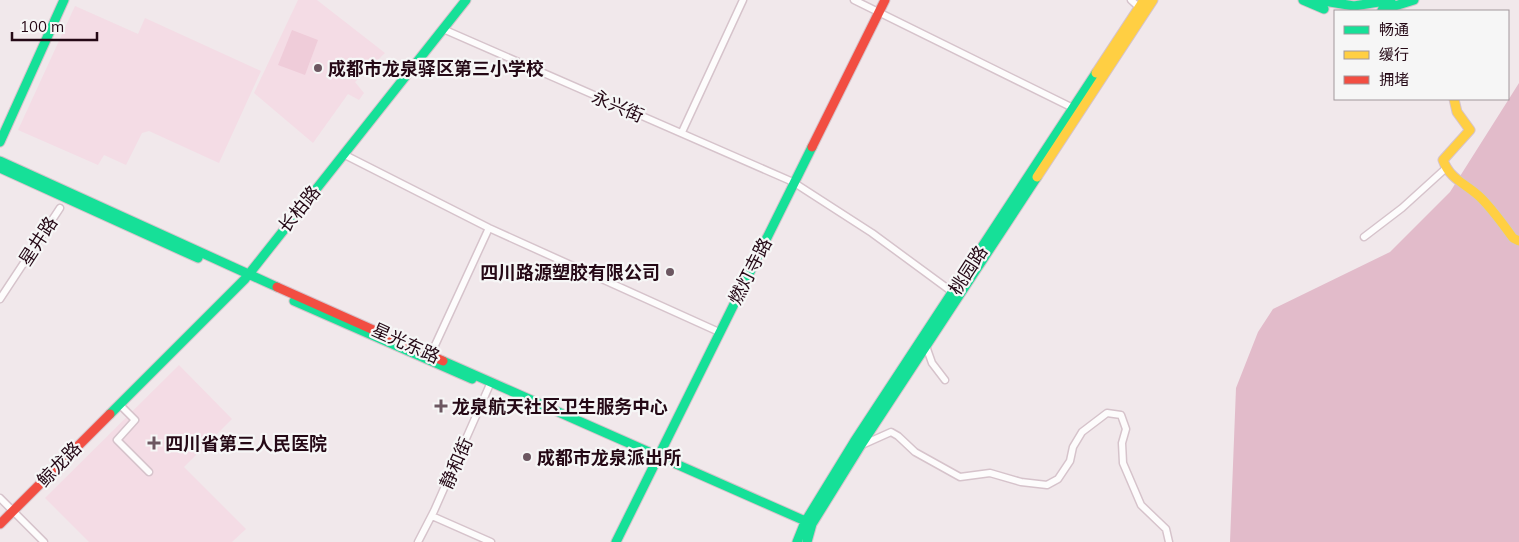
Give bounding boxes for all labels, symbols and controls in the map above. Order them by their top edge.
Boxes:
scale bar [12,10,98,42]
legend [1334,10,1509,100]
text: 100 m [20,17,64,36]
text: 畅通 [1379,20,1409,39]
text: 缓行 [1379,45,1409,64]
place label: 成都市龙泉驿区第三小学校 [328,57,544,80]
marker: 成都市龙泉驿区第三小学校 [312,62,324,74]
text: 拥堵 [1379,70,1409,89]
street label: 永兴街 [589,85,647,127]
street label: 长柏路 [273,181,325,237]
street label: 星井路 [14,212,62,270]
street label: 燃灯寺路 [723,234,777,308]
street label: 桃园路 [944,241,992,299]
place label: 四川路源塑胶有限公司 [480,261,660,284]
marker: 四川路源塑胶有限公司 [664,266,676,278]
street label: 星光东路 [368,318,444,368]
place label: 龙泉航天社区卫生服务中心 [452,395,668,418]
marker: 龙泉航天社区卫生服务中心 [434,399,448,413]
place label: 四川省第三人民医院 [165,432,327,455]
street label: 静和街 [435,434,477,492]
marker: 四川省第三人民医院 [147,436,161,450]
street label: 鲸龙路 [32,437,86,491]
place label: 成都市龙泉派出所 [537,446,681,469]
marker: 成都市龙泉派出所 [521,451,533,463]

